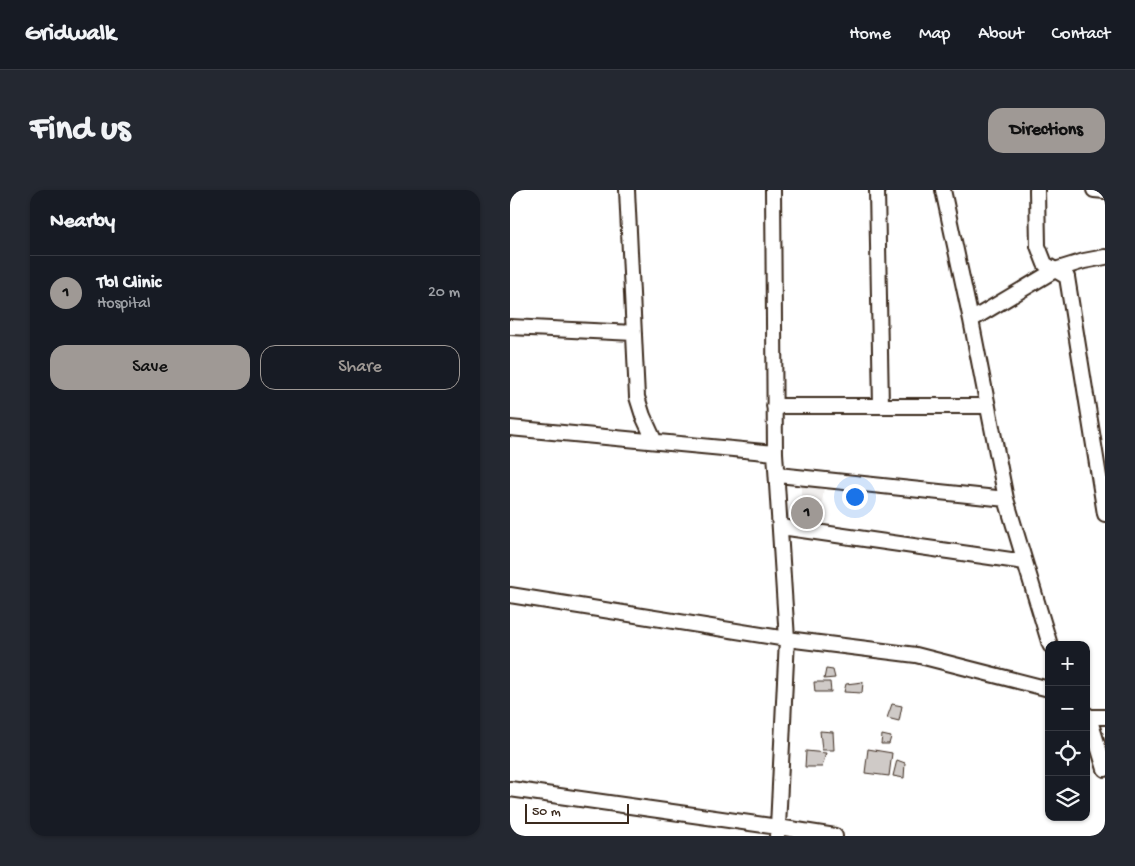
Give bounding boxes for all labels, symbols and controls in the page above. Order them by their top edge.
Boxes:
text: Gridwalk [25,20,116,49]
text: Home [849,24,891,45]
text: Map [919,24,950,45]
text: About [978,24,1024,45]
text: Contact [1052,24,1110,45]
button: Directions [988,108,1105,153]
text: Find us [30,110,130,151]
text: Nearby [50,210,115,235]
text: Tbl Clinic [97,272,161,295]
text: 1 [63,284,69,303]
text: 20 m [428,284,460,303]
text: Hospital [97,295,151,314]
button: Save [50,345,250,390]
button: Share [260,345,460,390]
your location [842,484,868,510]
pin: 1 [791,494,823,532]
map controls [1045,641,1090,821]
button: + [1045,641,1090,686]
button: − [1045,686,1090,731]
button: locate [1045,731,1090,776]
button: layers [1045,776,1090,821]
scale bar [525,801,629,824]
text: 50 m [532,804,561,821]

